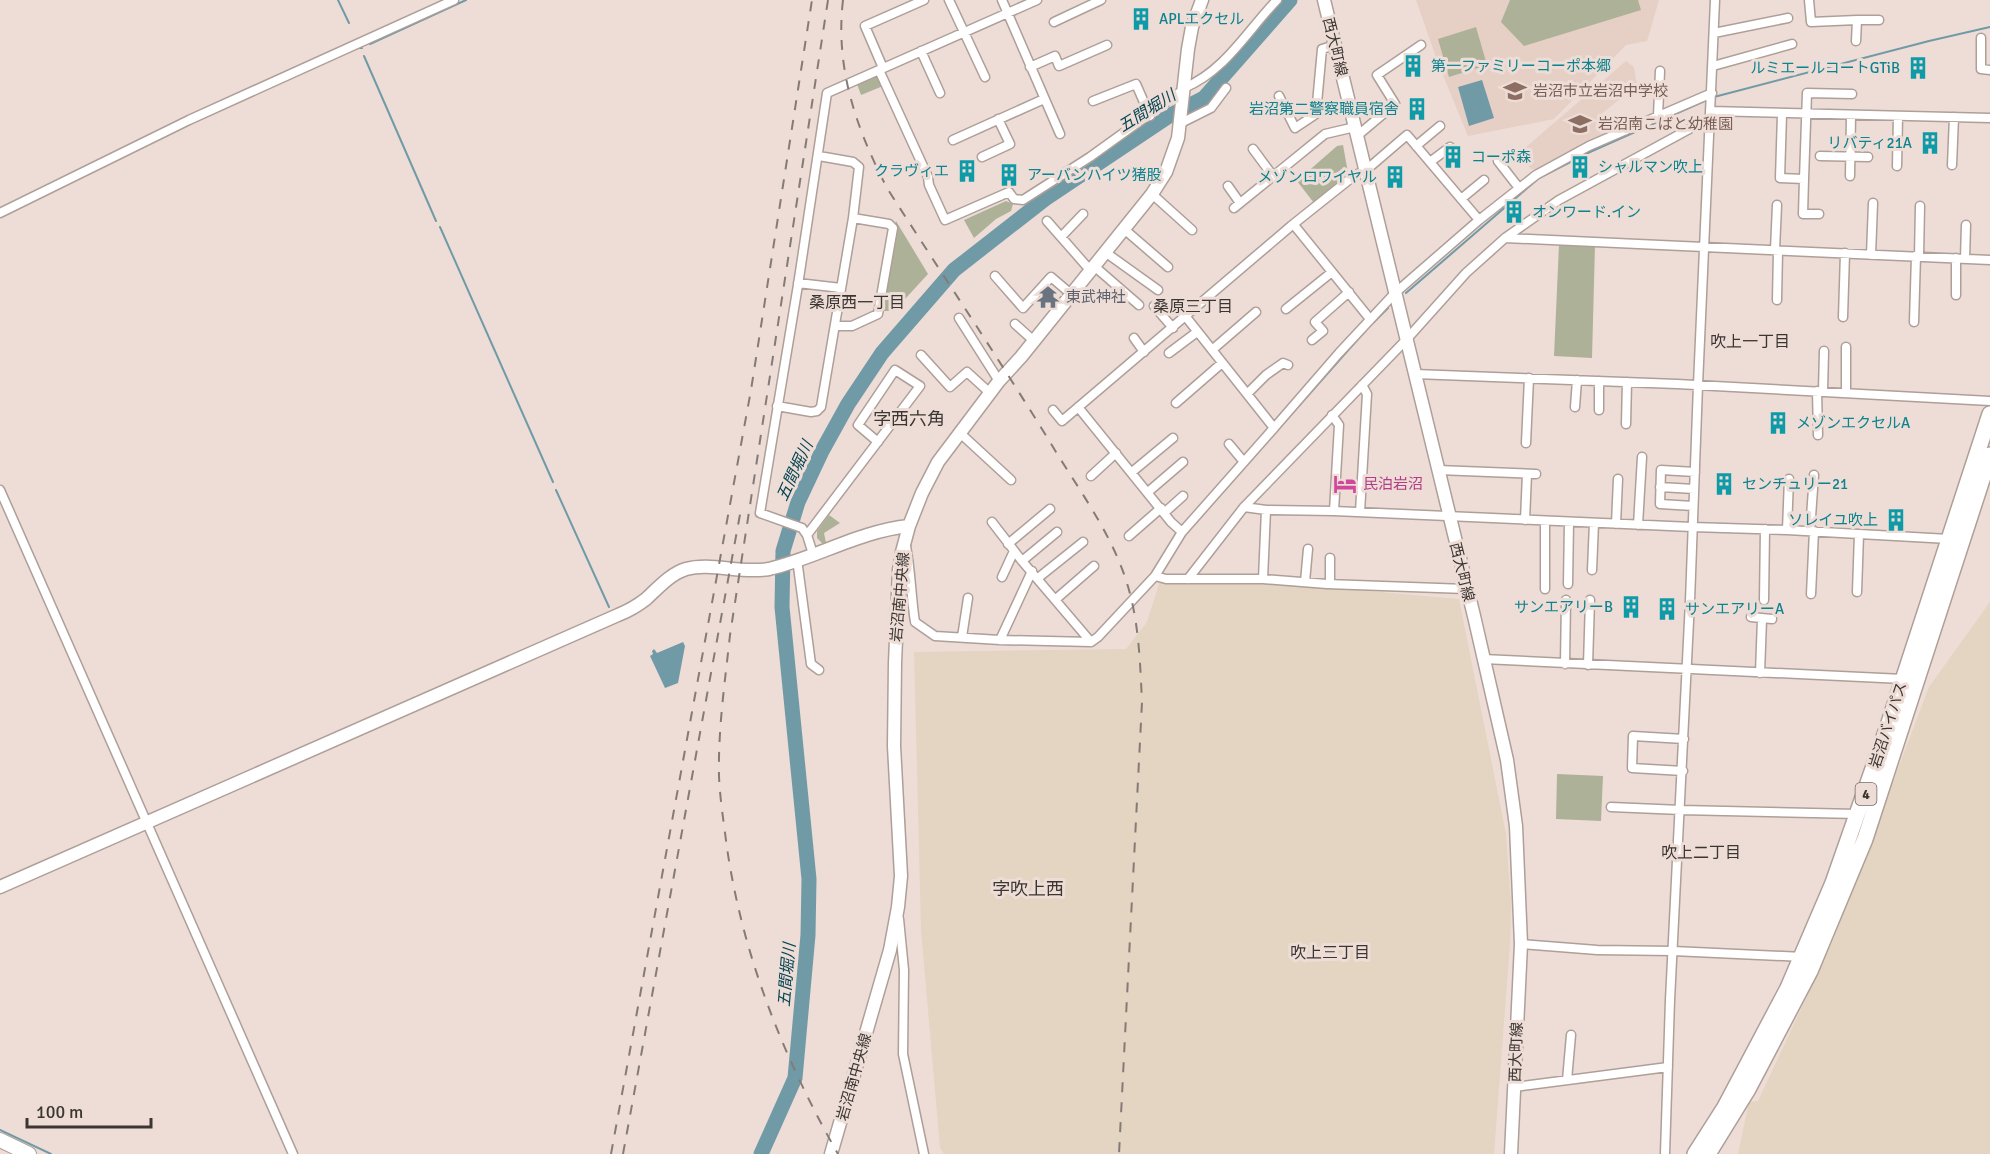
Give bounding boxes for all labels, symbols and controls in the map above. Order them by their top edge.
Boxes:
building icon: APLエクセル [1128,6,1154,32]
place label: APLエクセル [1159,10,1244,28]
street label: 西大町線 [1319,16,1351,78]
building icon: 第一ファミリーコーポ本郷 [1400,53,1426,79]
building icon: ルミエールコートGTiB [1905,55,1931,81]
place label: 第一ファミリーコーポ本郷 [1431,57,1611,75]
place label: ルミエールコートGTiB [1750,59,1900,77]
school or university icon: 岩沼市立岩沼中学校 [1502,78,1528,104]
place label: 岩沼市立岩沼中学校 [1533,82,1668,100]
water label: 五間堀川 [1115,85,1181,136]
building icon: 岩沼第二警察職員宿舎 [1404,96,1430,122]
place label: 岩沼第二警察職員宿舎 [1249,100,1399,118]
school or university icon: 岩沼南こばと幼稚園 [1567,111,1593,137]
place label: 岩沼南こばと幼稚園 [1598,115,1733,133]
building icon: リバティ21A [1917,130,1943,156]
place label: リバティ21A [1828,134,1912,152]
building icon: コーポ森 [1440,144,1466,170]
place label: コーポ森 [1471,148,1531,166]
building icon: シャルマン吹上 [1567,154,1593,180]
building icon: クラヴィエ [954,158,980,184]
place label: シャルマン吹上 [1598,158,1703,176]
place label: クラヴィエ [874,162,949,180]
building icon: アーバンハイツ猪股 [996,162,1022,188]
building icon: メゾンロワイヤル [1382,164,1408,190]
place label: アーバンハイツ猪股 [1027,166,1161,184]
place label: メゾンロワイヤル [1257,168,1377,186]
building icon: オンワード.イン [1501,199,1527,225]
place label: オンワード.イン [1532,203,1641,221]
temple icon: 東武神社 [1035,284,1061,310]
place label: 東武神社 [1066,288,1126,306]
district label: 桑原西一丁目 [809,293,905,313]
district label: 桑原三丁目 [1153,297,1233,317]
district label: 吹上一丁目 [1710,332,1790,352]
district label: 字西六角 [873,408,945,430]
building icon: メゾンエクセルA [1765,410,1791,436]
place label: メゾンエクセルA [1796,414,1910,432]
water label: 五間堀川 [772,436,818,504]
hotel icon: 民泊岩沼 [1332,471,1358,497]
building icon: センチュリー21 [1711,471,1737,497]
place label: 民泊岩沼 [1363,475,1423,493]
place label: センチュリー21 [1742,475,1848,493]
building icon: ソレイユ吹上 [1883,507,1909,533]
place label: ソレイユ吹上 [1788,511,1878,529]
street label: 西大町線 [1446,541,1478,603]
street label: 岩沼南中央線 [887,551,913,643]
building icon: サンエアリーB [1618,594,1644,620]
building icon: サンエアリーA [1654,596,1680,622]
place label: サンエアリーB [1514,598,1613,616]
place label: サンエアリーA [1685,600,1784,618]
street label: 岩沼バイパス [1866,680,1910,770]
road number: 4 [1856,783,1876,805]
district label: 吹上二丁目 [1661,843,1741,863]
district label: 字吹上西 [992,878,1064,900]
water label: 五間堀川 [774,940,800,1008]
district label: 吹上三丁目 [1290,943,1370,963]
street label: 西大町線 [1506,1022,1526,1082]
street label: 岩沼南中央線 [833,1031,875,1123]
scale bar [27,1091,152,1129]
text: 100 m [36,1101,83,1123]

